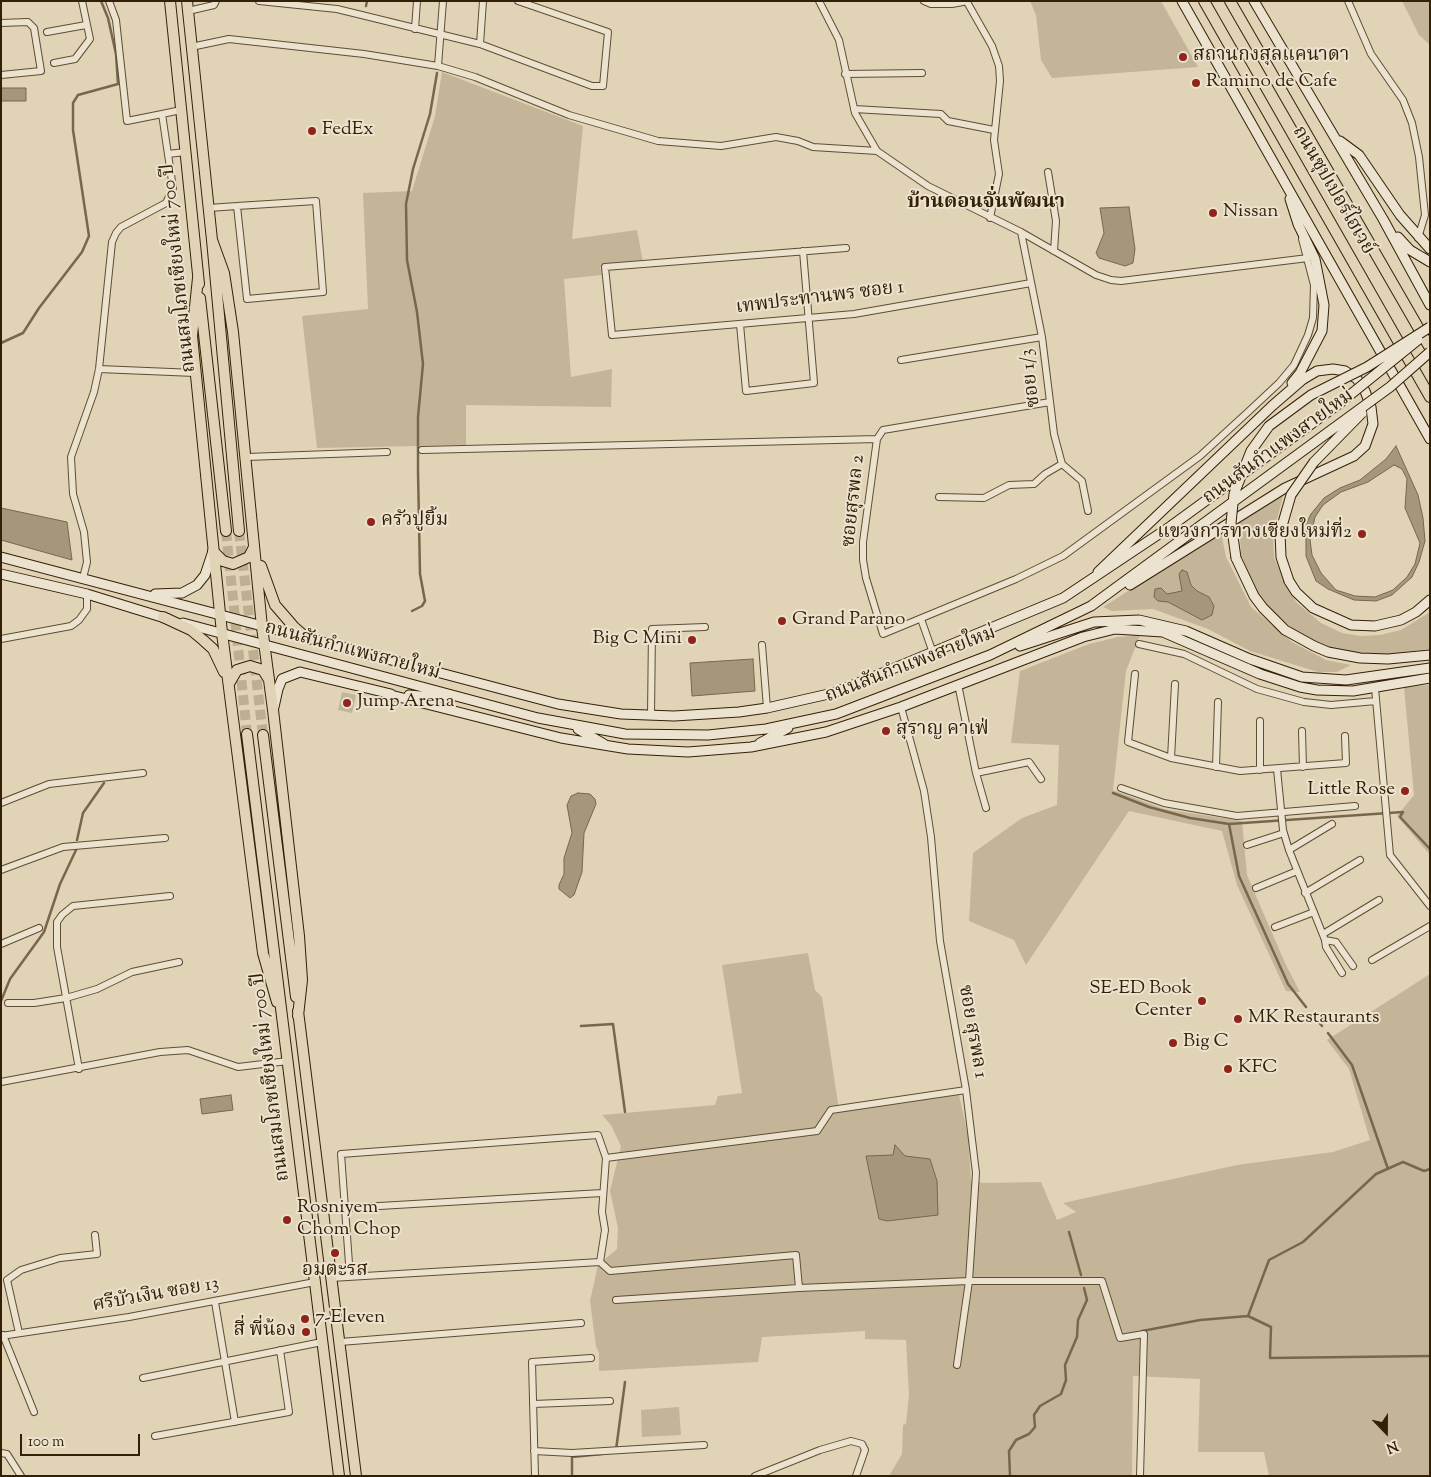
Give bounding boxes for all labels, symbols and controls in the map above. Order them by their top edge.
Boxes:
place label: สถานกงสุลแคนาดา [1193,46,1349,68]
marker: สถานกงสุลแคนาดา [1177,51,1189,63]
place label: Ramino de Cafe [1206,72,1337,94]
marker: Ramino de Cafe [1190,77,1202,89]
place label: FedEx [322,120,374,142]
street label: ถนนซุปเปอร์ไฮเวย์ [1286,123,1378,259]
marker: FedEx [306,125,318,137]
street label: ถนนสมโภชเชียงใหม่ 700 ปี [158,162,202,374]
district label: บ้านดอนจั่นพัฒนา [907,192,1065,216]
place label: Nissan [1223,202,1278,224]
marker: Nissan [1207,207,1219,219]
street label: เทพประทานพร ซอย 1 [735,277,905,321]
street label: ซอย 1/3 [1017,347,1047,409]
street label: ถนนสันกำแพงสายใหม่ [1199,386,1359,510]
street label: ซอยสุรพล 2 [839,454,871,548]
place label: ครัวปูยิ้ม [381,511,448,533]
marker: ครัวปูยิ้ม [365,516,377,528]
place label: แขวงการทางเชียงใหม่ที่2 [1157,523,1352,545]
marker: แขวงการทางเชียงใหม่ที่2 [1356,528,1368,540]
place label: Grand Parano [792,610,906,632]
marker: Grand Parano [776,615,788,627]
street label: ถนนสันกำแพงสายใหม่ [262,618,442,686]
street label: ถนนสันกำแพงสายใหม่ [822,623,1000,709]
place label: Big C Mini [593,629,682,651]
marker: Big C Mini [686,634,698,646]
place label: Jump Arena [357,692,455,714]
marker: Jump Arena [341,697,353,709]
place label: สุราญ คาเฟ่ [896,720,989,742]
marker: สุราญ คาเฟ่ [880,725,892,737]
place label: Little Rose [1307,780,1395,802]
marker: Little Rose [1399,785,1411,797]
street label: ถนนสมโภชเชียงใหม่ 700 ปี [248,971,296,1183]
place label: SE-ED Book Center [1089,979,1192,1023]
street label: ซอย สุรพล 1 [952,983,990,1081]
marker: SE-ED Book Center [1196,995,1208,1007]
place label: MK Restaurants [1248,1008,1379,1030]
marker: MK Restaurants [1232,1013,1244,1025]
place label: Big C [1183,1032,1229,1054]
marker: Big C [1167,1037,1179,1049]
place label: KFC [1238,1058,1278,1080]
marker: KFC [1222,1063,1234,1075]
place label: Rosniyem Chom Chop [297,1198,400,1242]
marker: Rosniyem Chom Chop [281,1214,293,1226]
marker: อมตะรส [329,1247,341,1259]
place label: อมตะรส [302,1261,368,1283]
street label: ศรีบัวเงิน ซอย 13 [91,1274,221,1318]
place label: 7-Eleven [315,1308,385,1330]
marker: 7-Eleven [299,1313,311,1325]
place label: สี่ พี่น้อง [234,1321,296,1343]
marker: สี่ พี่น้อง [300,1326,312,1338]
north arrow [1361,1407,1411,1457]
scale bar [22,1424,142,1456]
text: 100 m [28,1432,64,1453]
text: N [1383,1435,1401,1457]

